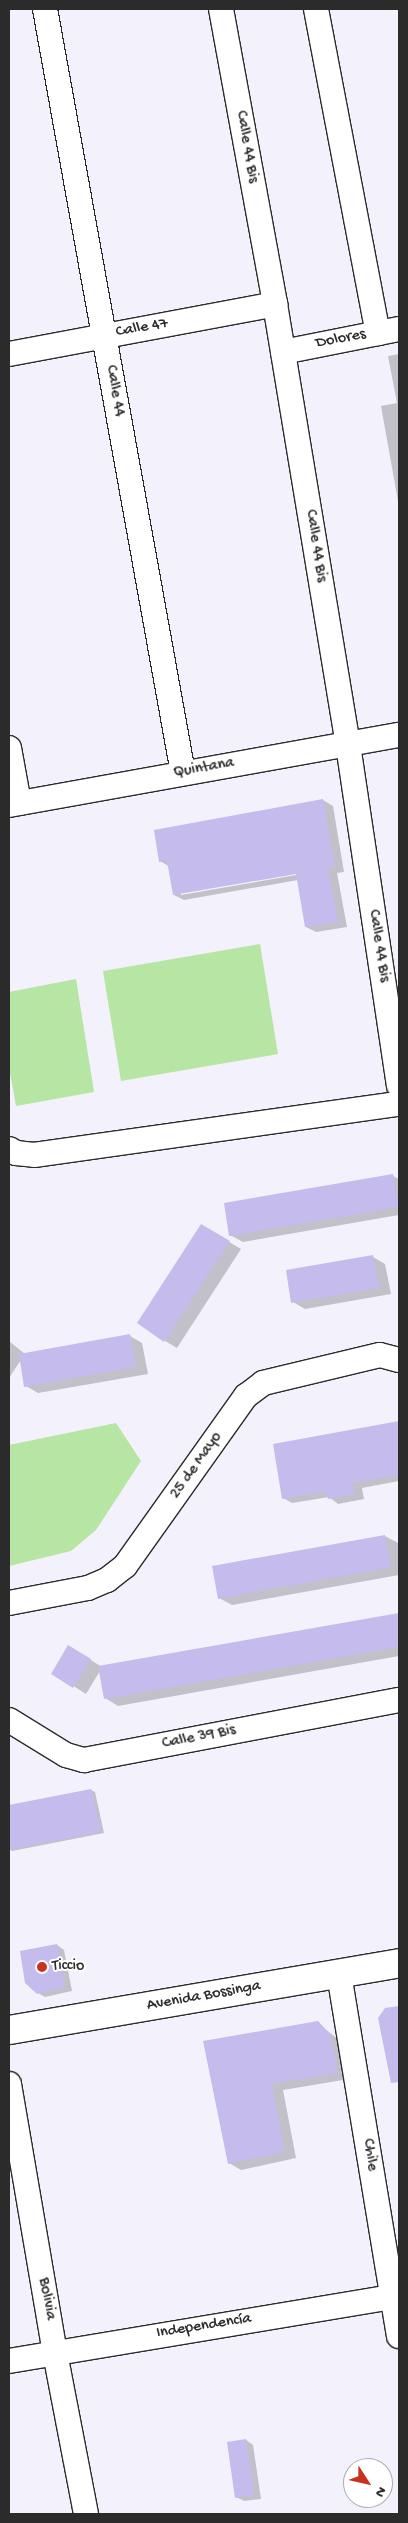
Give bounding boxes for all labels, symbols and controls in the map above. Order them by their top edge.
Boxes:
street label: Calle 44 Bis [230,109,262,185]
street label: Calle 47 [114,315,170,343]
street label: Dolores [314,326,368,354]
street label: Calle 44 [100,364,128,418]
street label: Calle 44 Bis [300,508,330,584]
street label: Quintana [172,754,236,784]
street label: Calle 44 Bis [363,908,393,984]
street label: 25 de Mayo [167,1429,227,1503]
street label: Calle 39 Bis [161,1721,237,1755]
place label: Ticcio [52,1957,84,1977]
marker: Ticcio [36,1961,48,1973]
street label: Avenida Bossinga [146,1978,262,2016]
street label: Chile [357,2137,381,2173]
street label: Bolivia [33,2276,59,2322]
street label: Independencía [155,2310,253,2344]
north arrow [343,2458,393,2508]
text: N [370,2483,389,2500]

